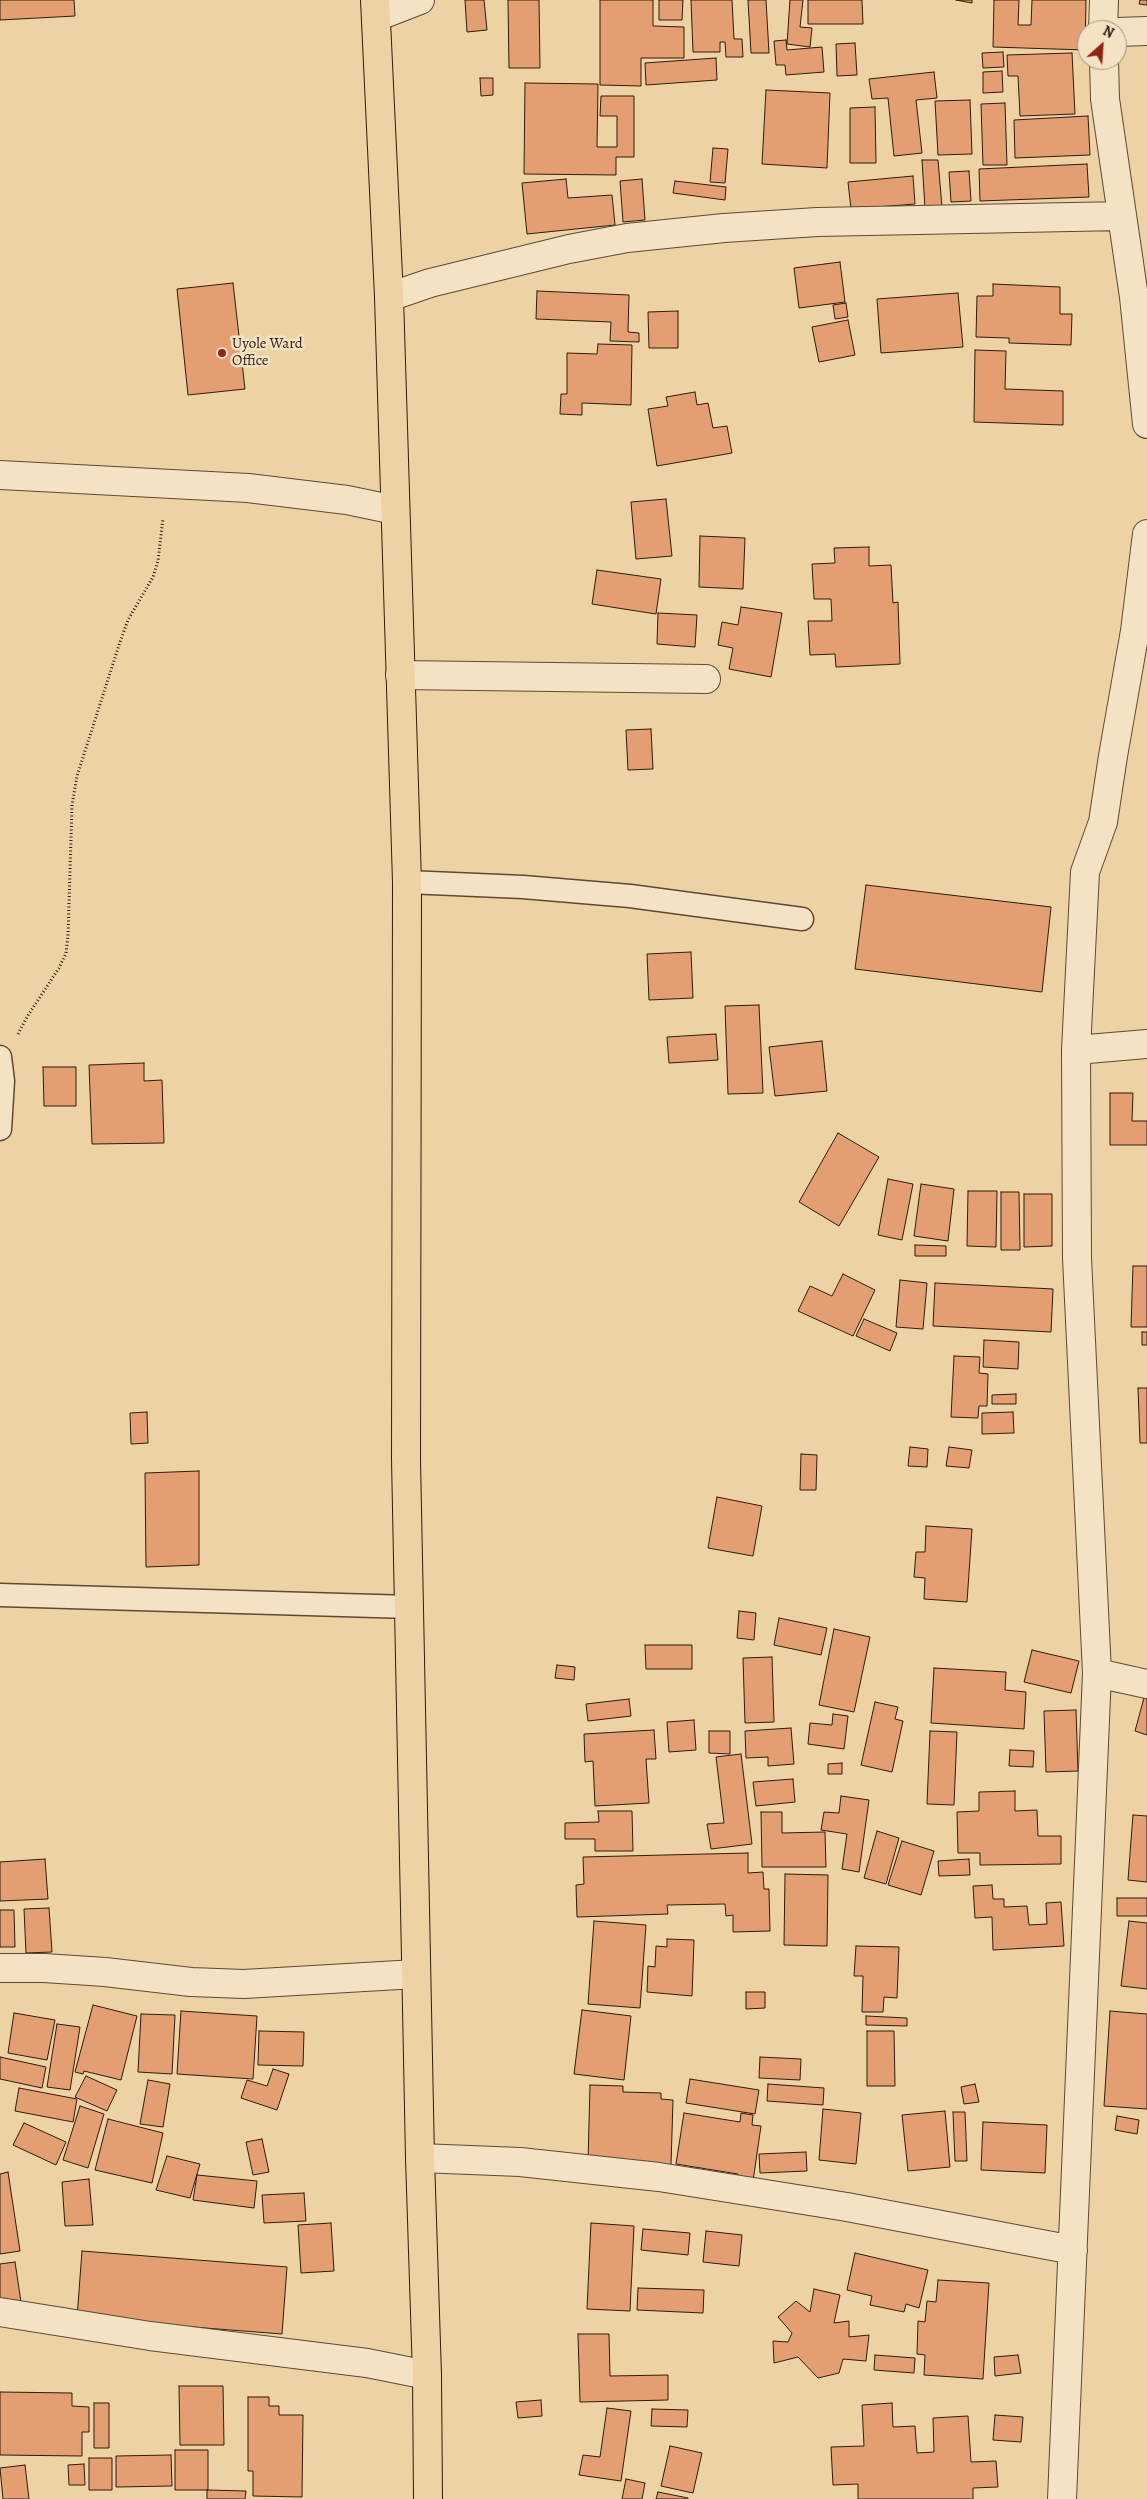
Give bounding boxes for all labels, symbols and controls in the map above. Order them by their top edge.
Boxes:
north arrow [1077,20,1127,70]
text: N [1100,21,1117,43]
place label: Uyole Ward Office [232,335,303,370]
marker: Uyole Ward Office [216,347,228,359]

